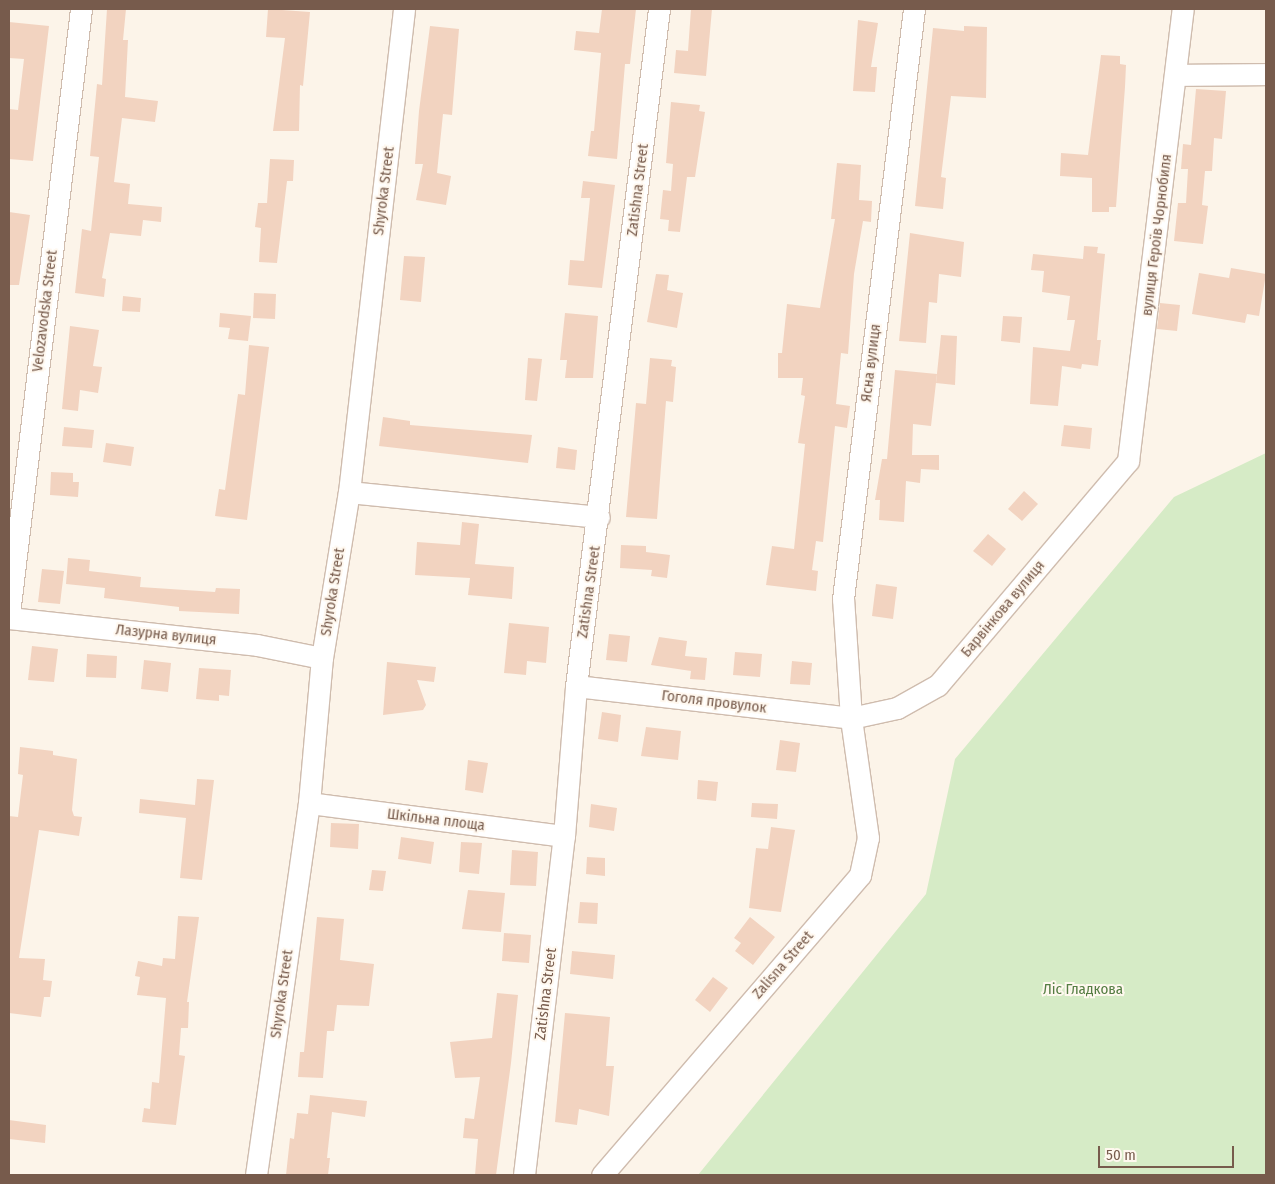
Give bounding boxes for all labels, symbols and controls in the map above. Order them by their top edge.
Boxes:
street label: Zatishna Street [623,143,653,237]
street label: Shyroka Street [370,146,398,236]
street label: вулиця Героїв Чорнобиля [1138,153,1176,317]
street label: Velozavodska Street [29,249,61,373]
street label: Ясна вулиця [857,323,885,403]
street label: Zatishna Street [574,545,604,639]
street label: Shyroka Street [317,547,349,637]
street label: Барвінкова вулиця [957,557,1049,661]
street label: Лазурна вулиця [115,621,217,649]
street label: Гоголя провулок [661,687,767,717]
street label: Шкільна площа [386,805,486,835]
street label: Zalisna Street [749,927,817,1003]
street label: Zatishna Street [531,947,561,1041]
street label: Shyroka Street [267,949,297,1039]
park label: Ліс Гладкова [1043,981,1123,999]
scale bar [1100,1136,1236,1168]
text: 50 m [1106,1146,1136,1164]

